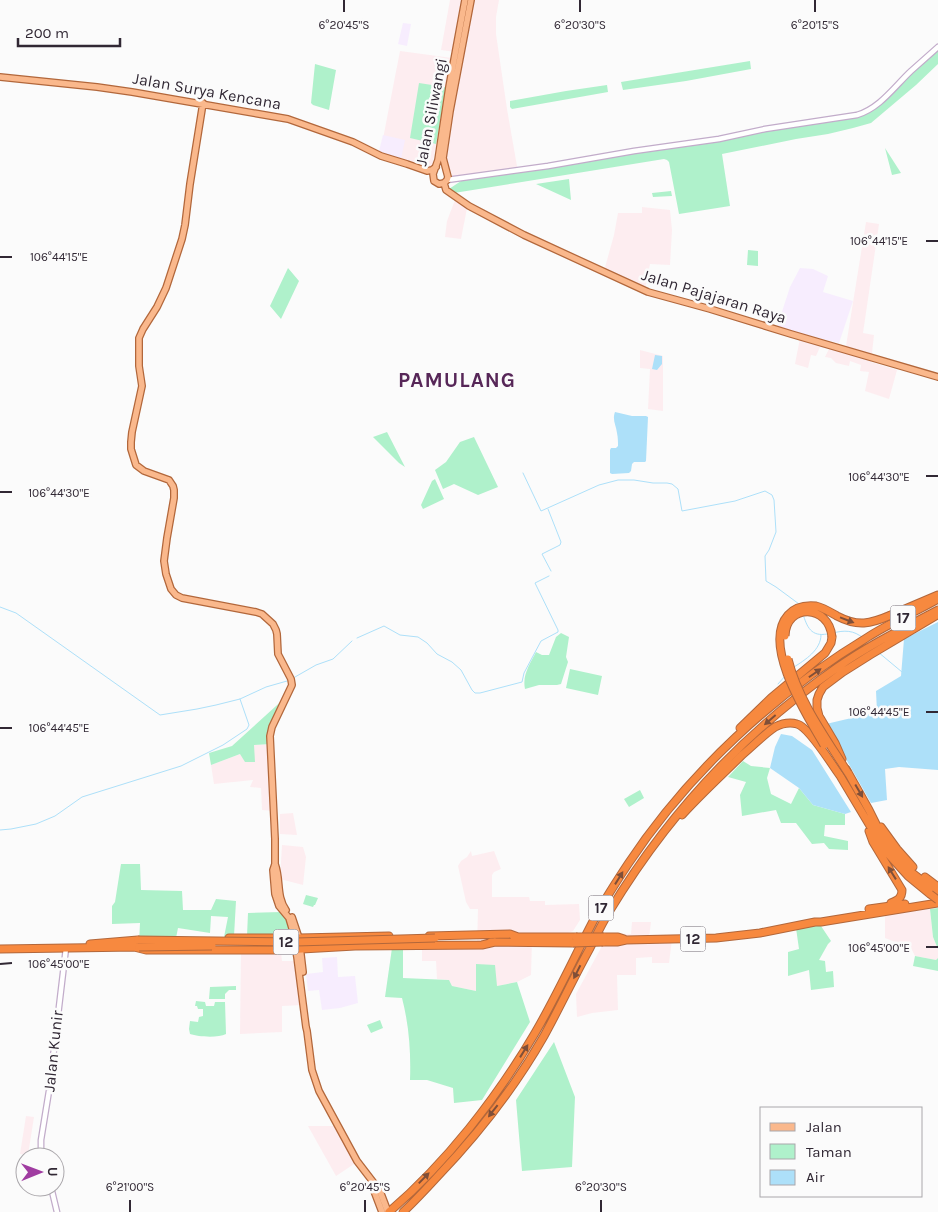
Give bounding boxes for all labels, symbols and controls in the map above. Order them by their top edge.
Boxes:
scale bar [18,15,120,47]
text: 6°20'45"S [318,18,370,32]
text: 6°20'30"S [554,18,606,32]
text: 6°20'15"S [791,18,839,32]
text: 200 m [25,24,69,42]
street label: Jalan Siliwangi [411,56,451,168]
street label: Jalan Surya Kencana [131,69,283,113]
text: 106°44'15"E [850,234,908,248]
text: 106°44'15"E [30,250,88,264]
street label: Jalan Pajajaran Raya [639,265,789,327]
district label: PAMULANG [398,368,516,392]
text: 106°44'30"E [848,470,910,484]
text: 106°44'30"E [28,486,90,500]
road number: 17 [890,606,916,630]
one-way arrow [840,616,855,624]
one-way arrow [808,668,821,678]
text: 106°44'45"E [849,705,909,719]
one-way arrow [764,714,776,726]
text: 106°44'45"E [29,721,89,735]
one-way arrow [854,785,863,798]
one-way arrow [888,867,897,880]
one-way arrow [615,871,624,885]
road number: 17 [588,896,614,920]
road number: 12 [680,926,706,952]
road number: 12 [274,930,298,954]
text: 106°45'00"E [848,941,910,955]
text: 106°45'00"E [28,957,90,971]
one-way arrow [573,965,581,980]
street label: Jalan Kunir [39,1009,67,1093]
one-way arrow [519,1044,529,1057]
one-way arrow [488,1104,499,1117]
legend [760,1107,923,1197]
text: Jalan [806,1118,842,1136]
text: Taman [806,1143,852,1161]
north arrow [15,1147,65,1197]
text: U [44,1167,61,1177]
text: Air [806,1168,825,1186]
one-way arrow [418,1172,430,1184]
text: 6°21'00"S [106,1180,154,1194]
text: 6°20'45"S [339,1180,391,1194]
text: 6°20'30"S [575,1180,627,1194]

